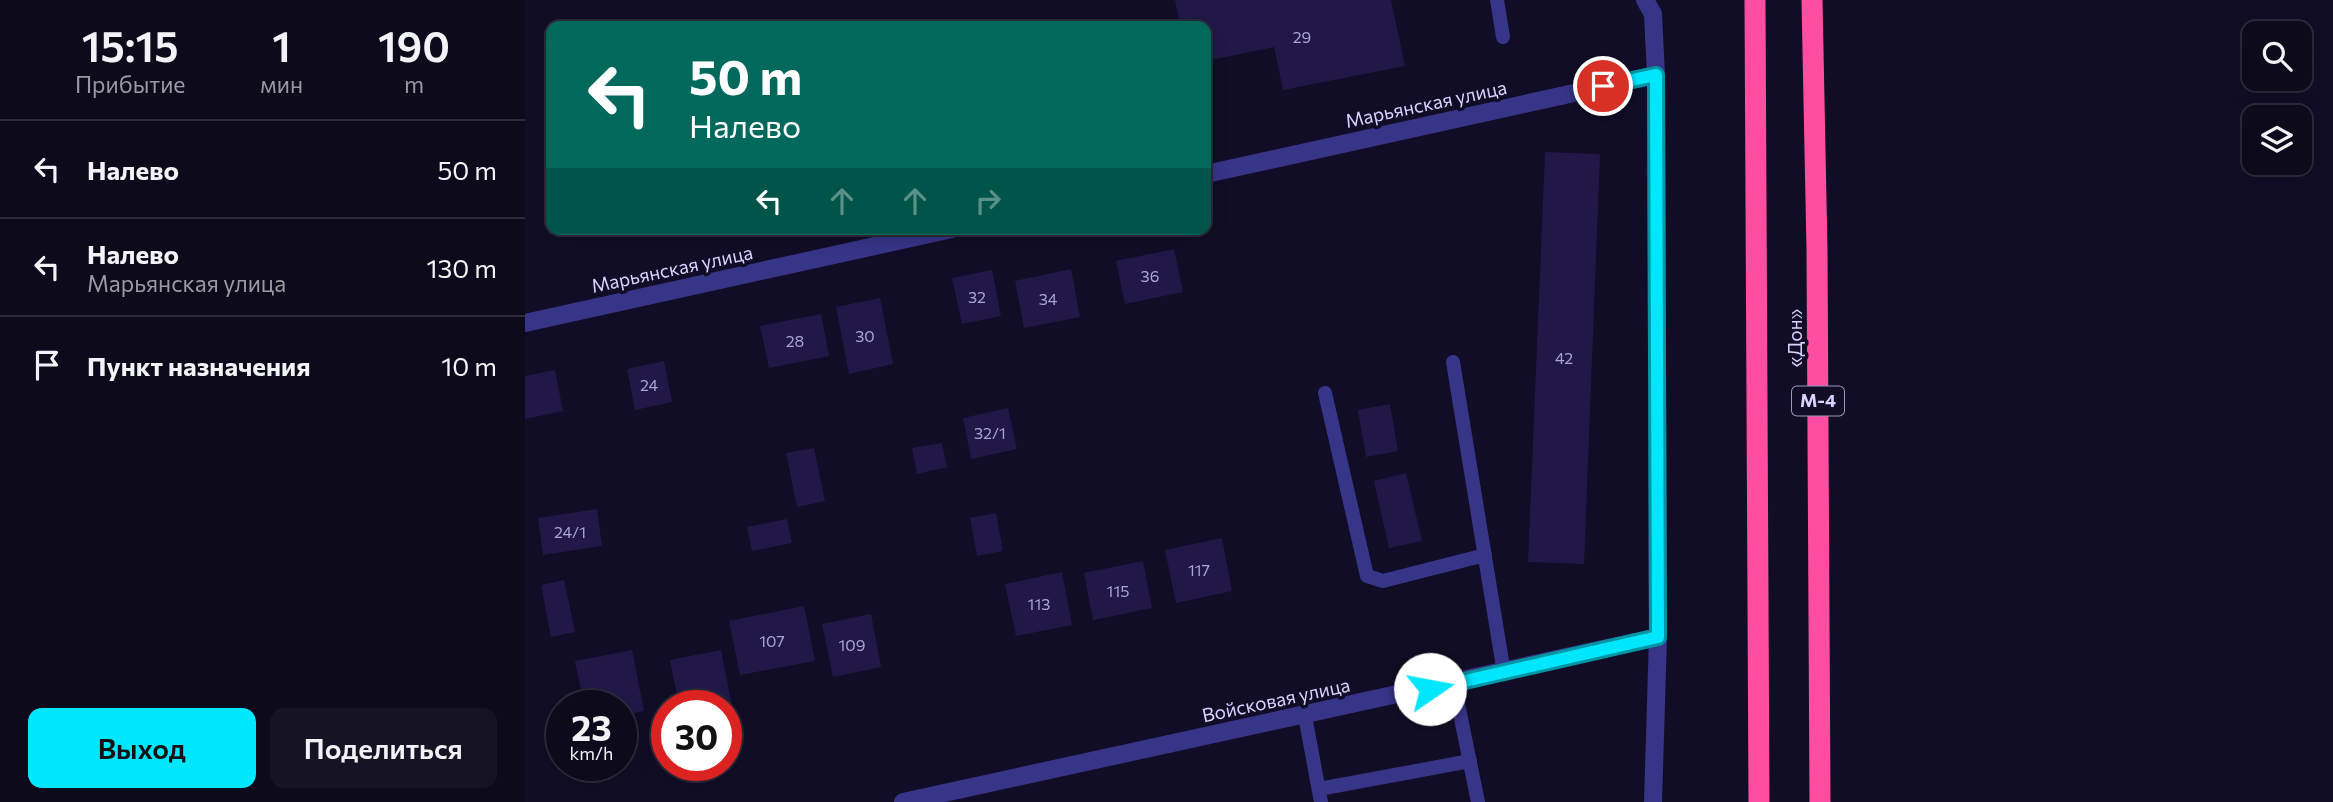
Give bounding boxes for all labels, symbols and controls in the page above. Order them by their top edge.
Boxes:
text: 15:15 [82,19,179,71]
text: 1 [272,19,291,71]
text: 190 [378,19,450,71]
map controls [2242,21,2312,175]
button: search [2242,21,2312,91]
house number: 29 [1293,27,1311,46]
text: 50 m [689,45,802,105]
icon: left [574,49,665,140]
pin [1573,56,1633,116]
icon: arrive [1584,67,1622,105]
text: Прибытие [75,70,185,98]
text: мин [260,70,303,98]
text: m [404,70,424,98]
street label: Марьянская улица [1343,75,1509,132]
text: Налево [689,105,801,145]
button: layers [2242,105,2312,175]
icon: left [28,150,66,188]
text: Налево [87,154,179,185]
text: 50 m [437,154,497,185]
icon: left [750,182,788,220]
icon: ahead [823,182,861,220]
icon: ahead [896,182,934,220]
icon: right [969,182,1007,220]
text: Налево [87,238,179,269]
street label: Марьянская улица [589,240,755,297]
icon: left [28,248,66,286]
text: 130 m [426,252,497,283]
house number: 36 [1141,266,1159,285]
text: Марьянская улица [87,269,286,297]
house number: 32 [968,287,986,306]
house number: 34 [1039,289,1058,308]
street label: «Дон» [1783,308,1806,367]
house number: 30 [855,326,875,345]
house number: 28 [786,331,804,350]
icon: arrive [28,346,66,384]
house number: 42 [1555,348,1573,367]
text: Пункт назначения [87,350,311,381]
text: 10 m [441,350,497,381]
house number: 24 [640,375,658,394]
road number: М-4 [1792,386,1844,416]
house number: 32/1 [974,423,1006,442]
house number: 24/1 [554,522,586,541]
house number: 117 [1188,560,1210,579]
house number: 115 [1107,581,1129,600]
house number: 113 [1028,594,1050,613]
house number: 107 [759,631,785,650]
house number: 109 [839,635,866,654]
position arrow [1393,652,1467,726]
street label: Войсковая улица [1200,673,1352,726]
speed limit sign: 30 [651,690,742,781]
text: 23 [571,705,612,748]
button: Выход [28,708,256,788]
button: Поделиться [270,708,497,788]
text: km/h [570,742,613,764]

